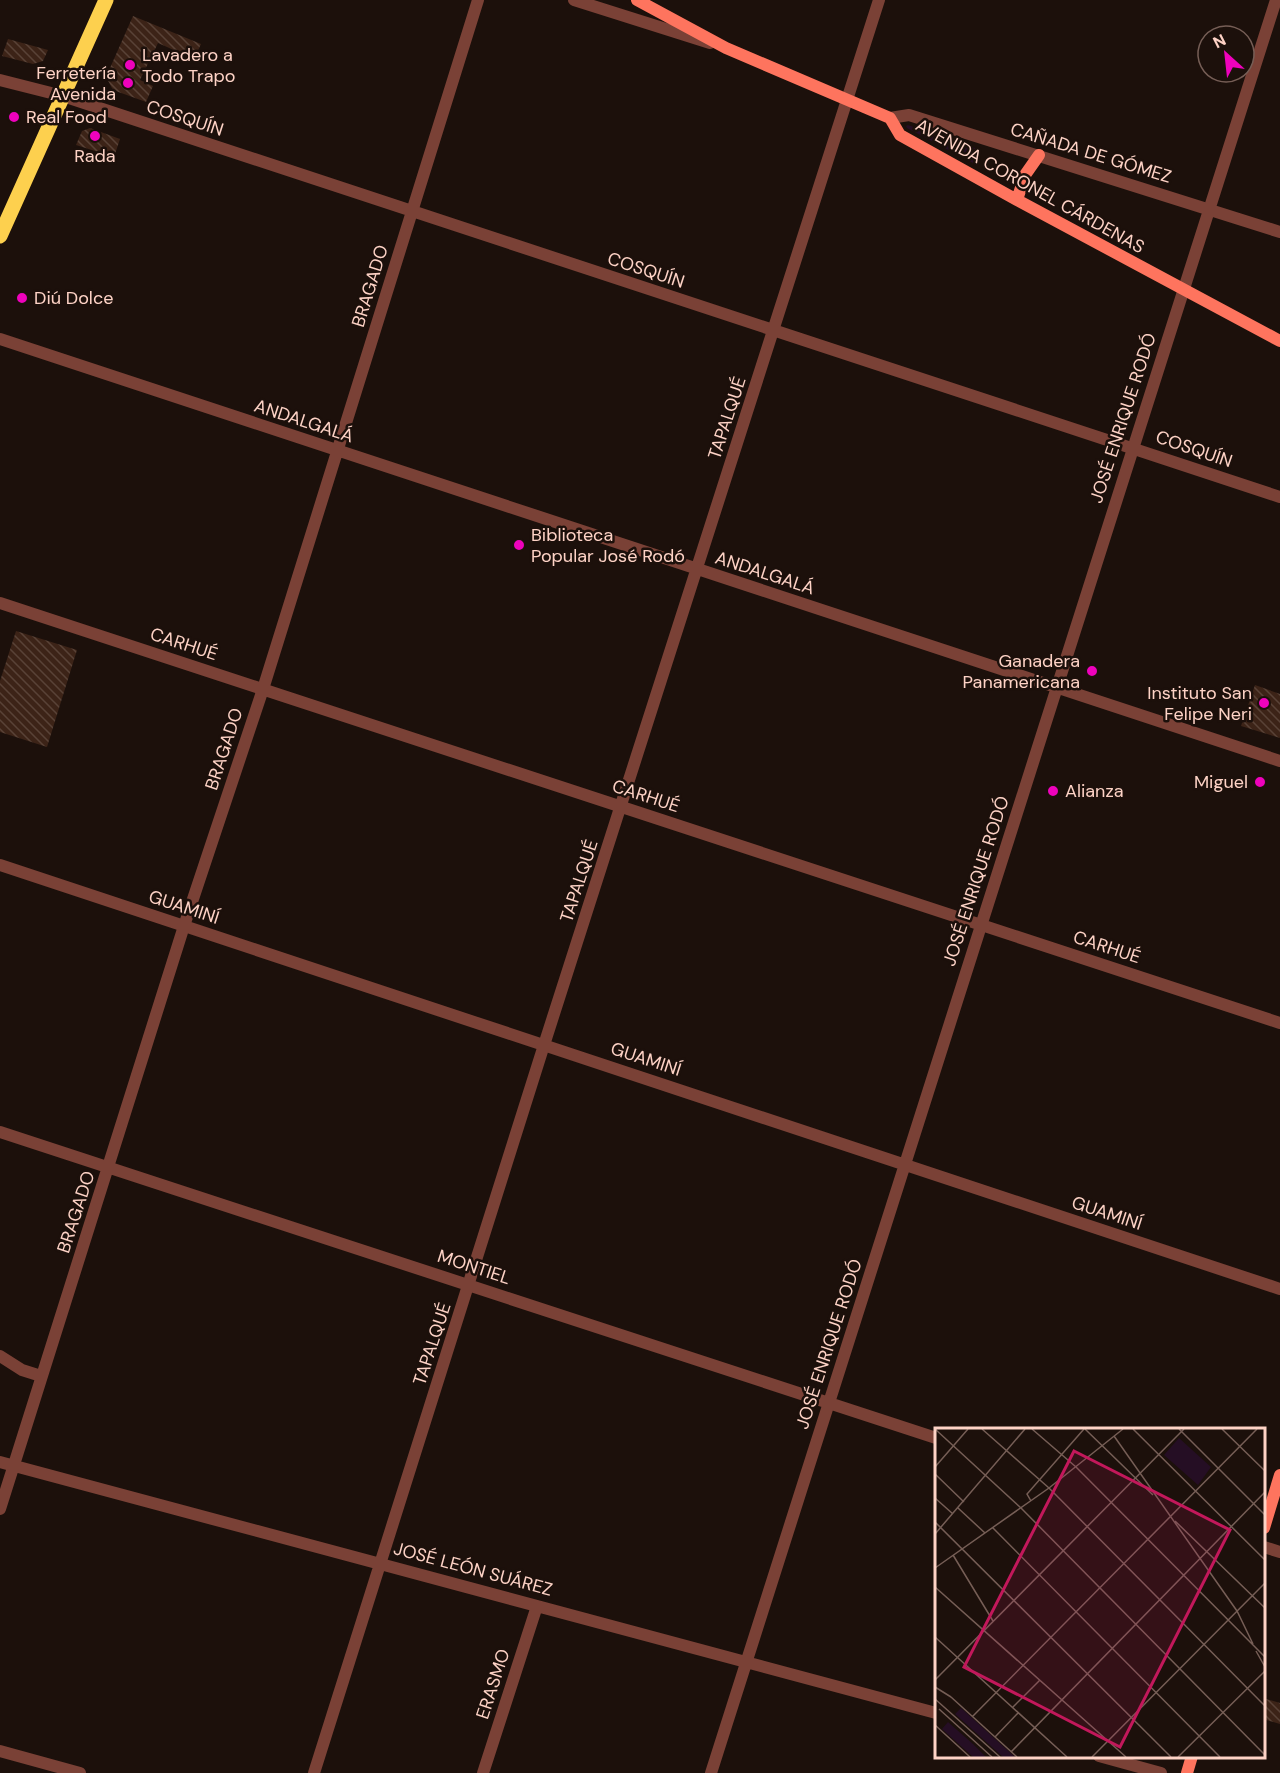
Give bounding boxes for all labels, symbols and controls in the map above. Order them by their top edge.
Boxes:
north arrow [1196,24,1256,84]
text: N [1209,29,1229,53]
place label: Lavadero a Todo Trapo [142,43,235,88]
marker: Lavadero a Todo Trapo [123,58,137,72]
place label: Ferretería Avenida [36,61,116,106]
marker: Ferretería Avenida [121,76,135,90]
street label: COSQUÍN [143,94,227,142]
place label: Real Food [26,105,107,129]
marker: Real Food [7,110,21,124]
street label: AVENIDA CORONEL CÁRDENAS [911,113,1149,259]
street label: CAÑADA DE GÓMEZ [1008,117,1174,189]
marker: Rada [88,129,102,143]
place label: Rada [74,144,116,168]
street label: BRAGADO [346,242,394,330]
street label: COSQUÍN [604,246,688,294]
place label: Diú Dolce [34,286,113,310]
marker: Diú Dolce [15,291,29,305]
street label: JOSÉ ENRIQUE RODÓ [1084,330,1162,506]
street label: TAPALQUÉ [702,374,752,462]
street label: ANDALGALÁ [251,394,357,448]
street label: COSQUÍN [1152,425,1236,473]
place label: Biblioteca Popular José Rodó [531,523,685,568]
marker: Biblioteca Popular José Rodó [512,538,526,552]
street label: ANDALGALÁ [712,546,818,600]
street label: CARHUÉ [147,622,221,666]
place label: Ganadera Panamericana [963,649,1080,694]
marker: Ganadera Panamericana [1085,664,1099,678]
place label: Instituto San Felipe Neri [1147,681,1252,726]
marker: Instituto San Felipe Neri [1257,696,1271,710]
street label: BRAGADO [199,705,249,793]
place label: Miguel [1194,770,1248,794]
street label: CARHUÉ [609,774,683,818]
marker: Miguel [1253,775,1267,789]
place label: Alianza [1065,779,1123,803]
marker: Alianza [1046,784,1060,798]
street label: JOSÉ ENRIQUE RODÓ [937,793,1015,969]
street label: TAPALQUÉ [554,837,604,925]
street label: GUAMINÍ [146,884,223,930]
street label: CARHUÉ [1070,925,1144,969]
street label: GUAMINÍ [608,1036,685,1082]
street label: BRAGADO [51,1168,101,1256]
street label: GUAMINÍ [1069,1190,1146,1236]
street label: MONTIEL [434,1244,514,1290]
street label: JOSÉ ENRIQUE RODÓ [790,1256,868,1432]
street label: TAPALQUÉ [407,1300,457,1388]
inset map [935,1428,1265,1758]
street label: JOSÉ LEÓN SUÁREZ [391,1536,555,1602]
street label: ERASMO [470,1646,516,1722]

